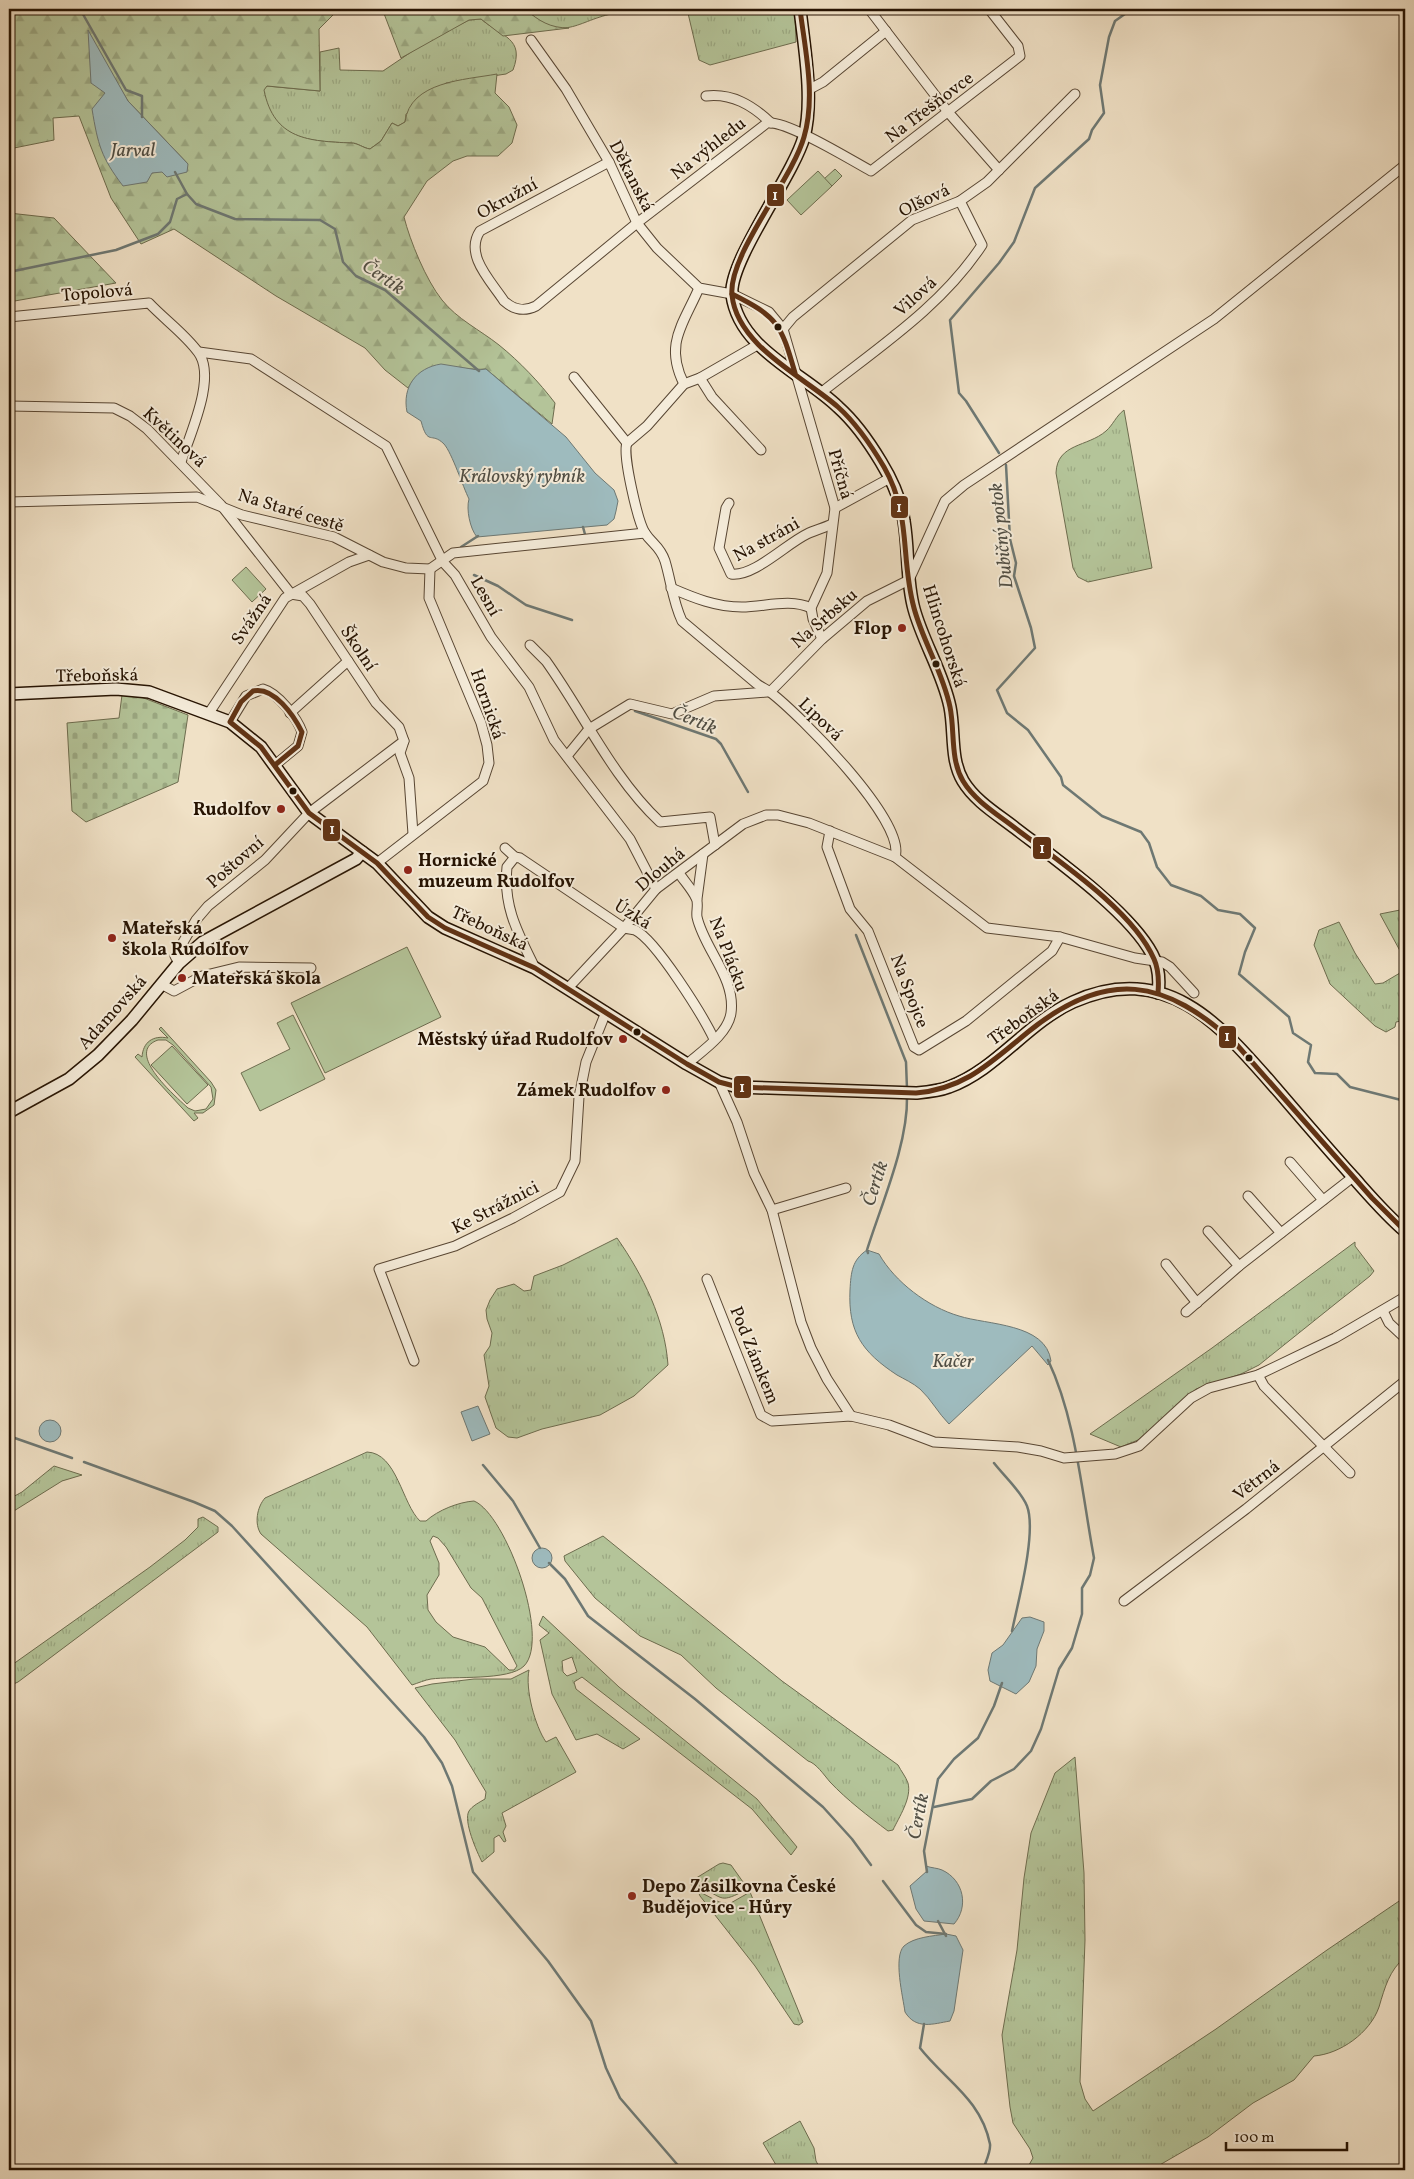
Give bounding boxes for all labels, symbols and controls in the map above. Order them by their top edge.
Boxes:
street label: Na Třešňovce [880,67,979,150]
street label: Na výhledu [666,112,752,187]
street label: Děkanská [602,136,659,217]
water label: Jarval [109,138,155,164]
street label: Okružní [473,172,543,226]
street label: Olšová [895,178,954,224]
line badge: 1 [766,183,785,207]
text: 1 [772,187,778,206]
water label: Čertík [356,254,410,302]
street label: Vilová [889,271,943,323]
street label: Topolová [60,278,134,309]
unlabelled marker [773,322,783,332]
street label: Květinová [137,402,211,474]
street label: Příčná [820,446,859,502]
water label: Královský rybník [459,464,585,490]
water label: Dubičný potok [983,481,1020,590]
street label: Na Staré cestě [234,483,347,539]
line badge: 1 [890,495,909,519]
text: 1 [896,499,902,518]
street label: Na stráni [729,512,805,569]
street label: Lesní [463,572,506,622]
street label: Hlincohorská [915,582,972,691]
street label: Na Srbsku [786,583,864,655]
street label: Svážná [226,589,279,651]
place label: Flop [854,617,892,642]
street label: Školní [333,621,383,677]
marker: Flop [896,622,908,634]
unlabelled marker [931,659,941,669]
street label: Třeboňská [56,663,139,690]
street label: Hornická [463,666,510,743]
street label: Lipová [792,692,848,748]
water label: Čertík [668,700,721,742]
unlabelled marker [288,786,298,796]
place label: Rudolfov [193,798,271,823]
marker: Rudolfov [275,803,287,815]
line badge: 1 [322,818,341,842]
text: 1 [329,821,335,840]
street label: Poštovní [202,831,270,895]
line badge: 1 [1032,836,1052,860]
text: 1 [1039,840,1045,859]
street label: Dlouhá [631,842,691,898]
place label: Hornické muzeum Rudolfov [418,849,575,895]
marker: Hornické muzeum Rudolfov [402,864,414,876]
street label: Úzká [609,894,656,936]
street label: Třeboňská [447,901,532,958]
street label: Na Plácku [702,914,753,996]
place label: Mateřská škola Rudolfov [122,917,249,963]
marker: Mateřská škola Rudolfov [106,932,118,944]
street label: Na Spojce [883,951,934,1032]
place label: Mateřská škola [192,967,321,992]
street label: Adamovská [73,970,153,1056]
marker: Mateřská škola [176,972,188,984]
street label: Třeboňská [983,984,1065,1053]
line badge: 1 [1218,1025,1237,1049]
unlabelled marker [632,1027,642,1037]
place label: Městský úřad Rudolfov [418,1028,613,1053]
text: 1 [1224,1028,1230,1047]
marker: Městský úřad Rudolfov [617,1033,629,1045]
unlabelled marker [1244,1053,1254,1063]
line badge: 1 [733,1075,752,1099]
place label: Zámek Rudolfov [516,1079,656,1104]
text: 1 [739,1079,745,1098]
marker: Zámek Rudolfov [660,1084,672,1096]
water label: Čertík [856,1157,896,1210]
street label: Ke Strážnici [448,1176,544,1241]
street label: Pod Zámkem [723,1303,785,1408]
water label: Kačer [932,1349,975,1375]
street label: Větrná [1228,1455,1286,1507]
water label: Čertík [902,1791,936,1842]
place label: Depo Zásilkovna České Budějovice - Hůry [642,1874,836,1921]
marker: Depo Zásilkovna České Budějovice - Hůry [626,1890,638,1902]
scale bar [1226,2119,1348,2151]
text: 100 m [1234,2128,1274,2149]

